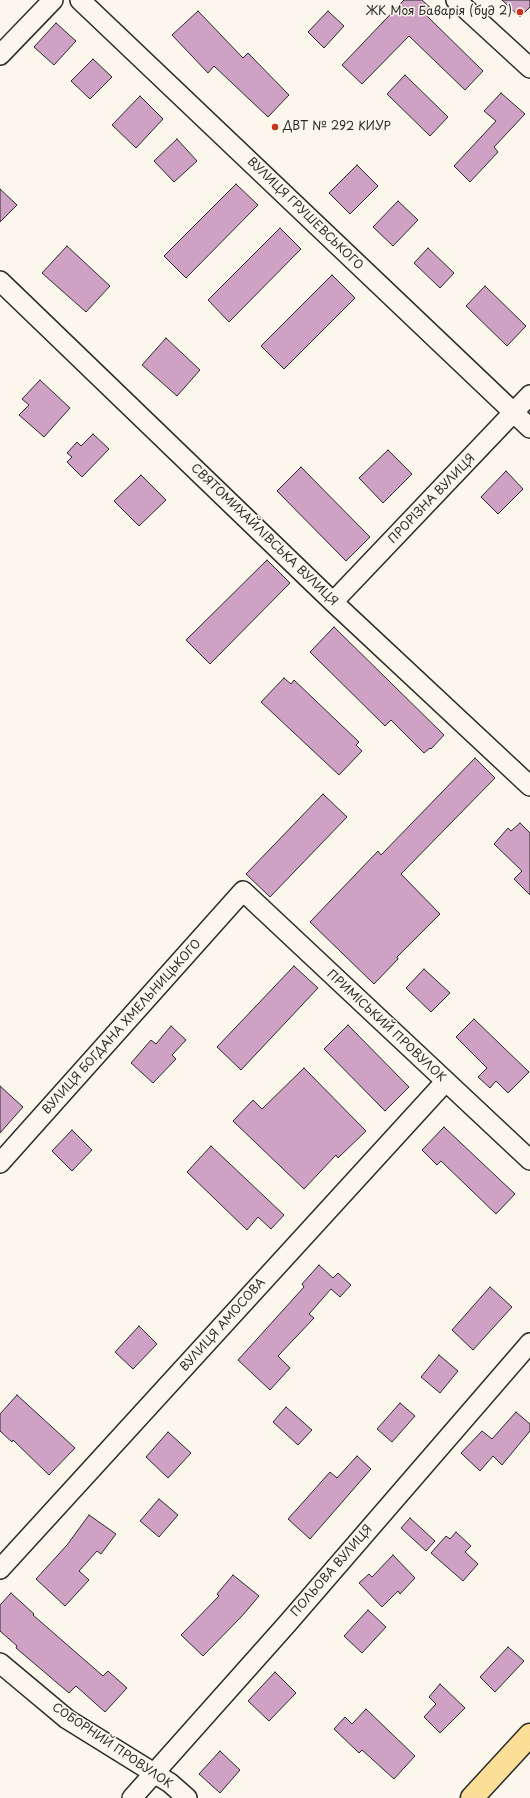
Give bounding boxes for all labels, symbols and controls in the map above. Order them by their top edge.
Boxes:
place label: ЖК Моя Баварія (буд 2) [366,5,512,19]
marker: ЖК Моя Баварія (буд 2) [515,7,525,17]
place label: ДВТ № 292 КИУР [283,120,391,134]
marker: ДВТ № 292 КИУР [270,122,280,132]
street label: ВУЛИЦЯ ГРУШЕВСЬКОГО [244,155,366,273]
street label: ПРОРІЗНА ВУЛИЦЯ [386,451,478,547]
street label: СВЯТОМИХАЙЛІВСЬКА ВУЛИЦЯ [188,461,340,609]
street label: ВУЛИЦЯ БОГДАНА ХМЕЛЬНИЦЬКОГО [40,937,204,1117]
street label: ПРИМІСЬКИЙ ПРОВУЛОК [324,967,448,1085]
street label: ВУЛИЦЯ АМОСОВА [177,1276,269,1374]
street label: ПОЛЬОВА ВУЛИЦЯ [288,1522,376,1620]
street label: СОБОРНИЙ ПРОВУЛОК [49,1700,175,1792]

